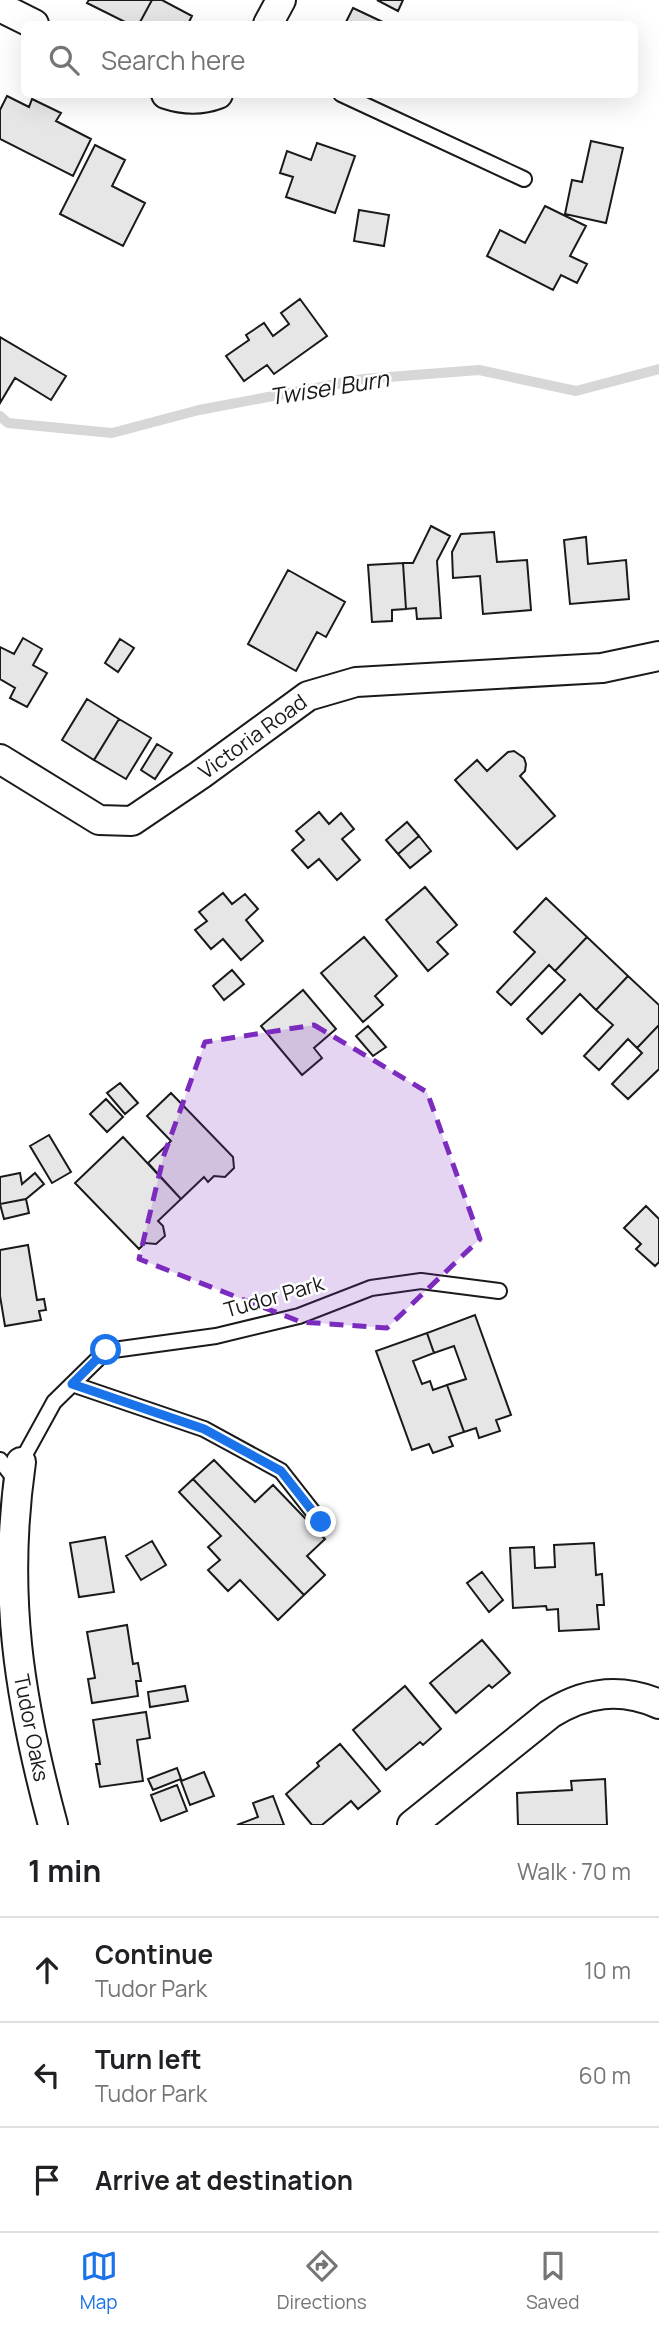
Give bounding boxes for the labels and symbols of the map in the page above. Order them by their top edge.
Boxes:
water label: Twisel Burn [267,362,392,412]
street label: Victoria Road [193,687,312,785]
street label: Tudor Park [221,1268,327,1324]
route start [90,1334,121,1365]
route end [305,1506,336,1537]
street label: Tudor Oaks [8,1672,56,1784]

